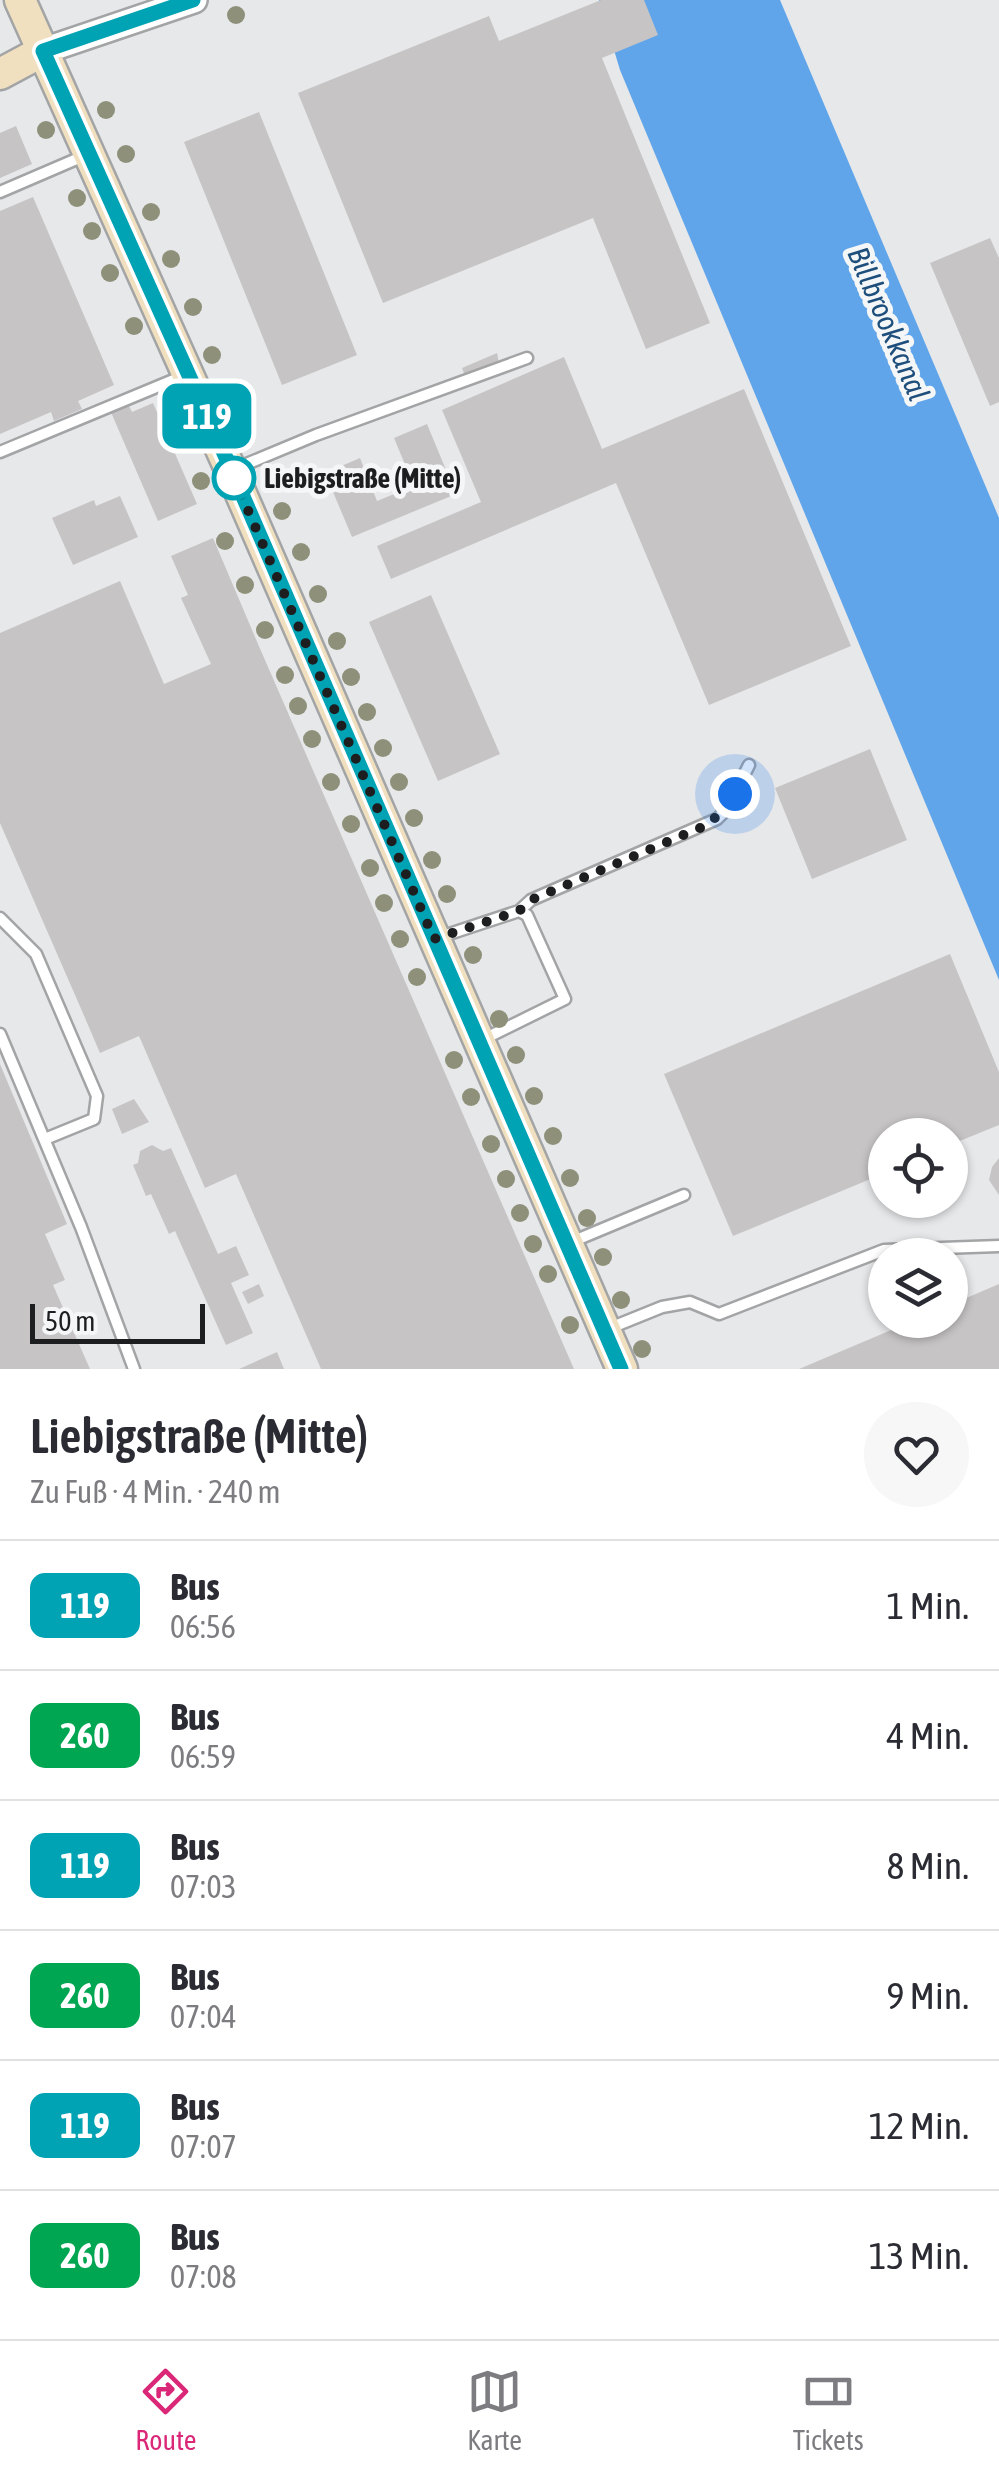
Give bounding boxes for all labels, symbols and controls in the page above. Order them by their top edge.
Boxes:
water label: Billbrookkanal [841,242,937,406]
line badge: 119 [150,384,264,448]
text: 119 [182,396,232,436]
marker: Liebigstraße (Mitte) [213,457,255,499]
place label: Liebigstraße (Mitte) [264,462,461,494]
your location [710,769,760,819]
map controls [868,1118,968,1338]
button: locate [868,1118,968,1218]
button: layers [868,1238,968,1338]
scale bar [30,1299,205,1344]
text: 50 m [45,1305,95,1337]
button: heart [864,1402,969,1507]
text: Liebigstraße (Mitte) [30,1408,368,1463]
text: Zu Fuß · 4 Min. · 240 m [30,1473,281,1510]
text: Bus [170,1565,220,1608]
text: 1 Min. [887,1584,969,1627]
text: 119 [60,1585,110,1625]
text: 06:56 [170,1608,236,1645]
text: Bus [170,1695,220,1738]
text: 4 Min. [887,1714,969,1757]
text: 260 [60,1715,110,1755]
text: 06:59 [170,1738,236,1775]
text: Bus [170,1825,220,1868]
text: 8 Min. [887,1844,969,1887]
text: 119 [60,1845,110,1885]
text: 07:03 [170,1868,237,1905]
text: Bus [170,1955,220,1998]
text: 9 Min. [887,1974,969,2017]
text: 260 [60,1975,110,2015]
text: 07:04 [170,1998,237,2035]
text: Bus [170,2085,220,2128]
text: 12 Min. [869,2104,969,2147]
text: 119 [60,2105,110,2145]
text: 07:07 [170,2128,237,2165]
text: Bus [170,2215,220,2258]
text: 13 Min. [869,2234,969,2277]
text: 260 [60,2235,110,2275]
text: 07:08 [170,2258,237,2295]
tab: Route [135,2364,196,2456]
tab: Karte [467,2364,522,2456]
tab: Tickets [793,2364,864,2456]

